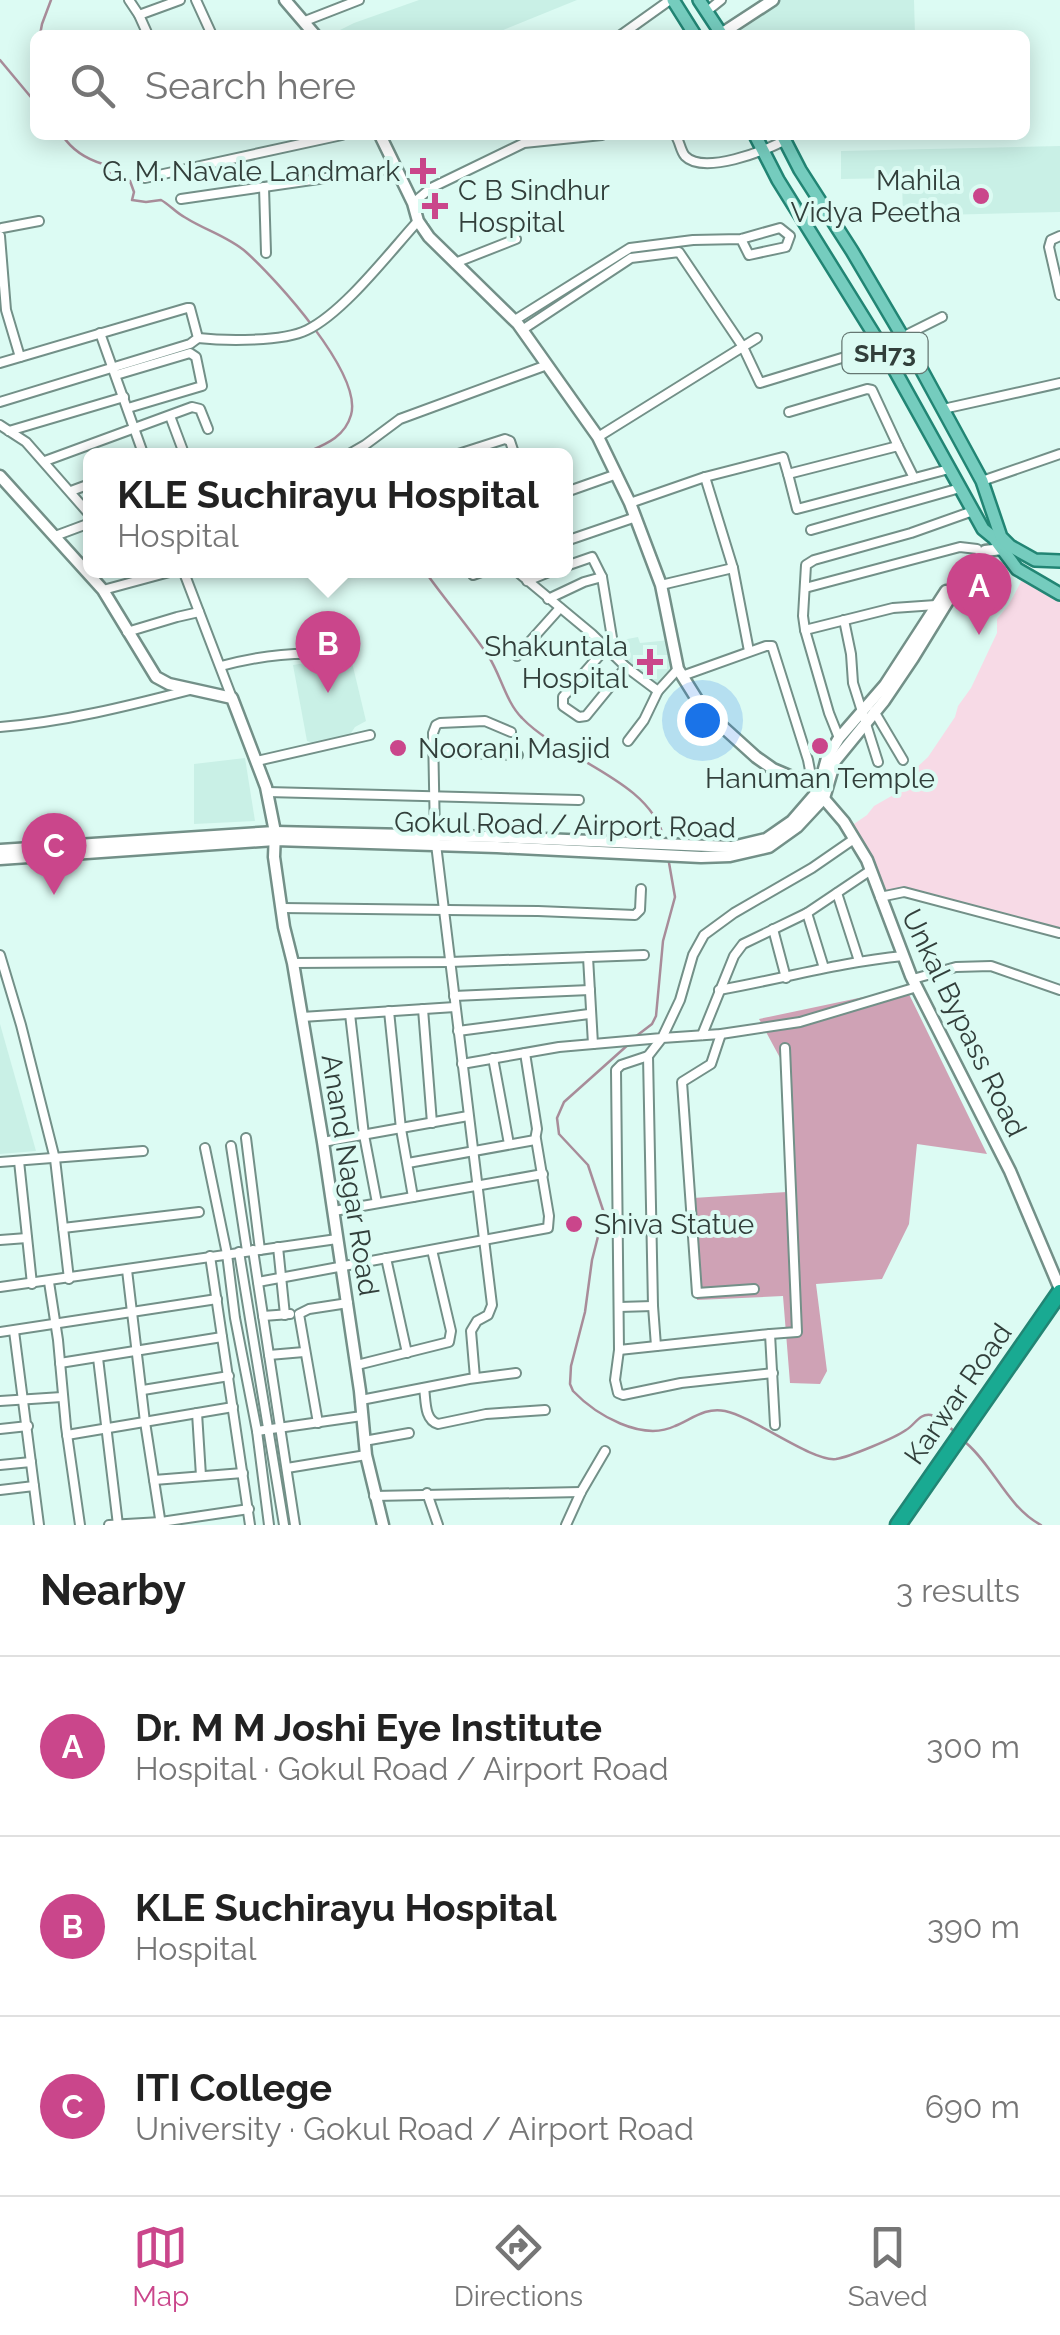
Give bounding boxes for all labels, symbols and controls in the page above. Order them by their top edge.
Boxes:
search box [30,30,1030,140]
icon: search [65,58,120,113]
text: Search here [145,63,356,108]
place label: G. M. Navale Landmark [102,155,400,188]
marker: G. M. Navale Landmark [410,158,436,184]
place label: Mahila Vidya Peetha [790,164,961,229]
place label: C B Sindhur Hospital [458,174,610,239]
marker: Mahila Vidya Peetha [970,185,992,207]
marker: C B Sindhur Hospital [422,193,448,219]
road number: SH73 [842,333,928,373]
popup [83,448,573,578]
text: KLE Suchirayu Hospital [117,472,539,517]
text: Hospital [117,517,239,554]
pin: A [946,552,1012,635]
pin: B [296,610,360,693]
place label: Shakuntala Hospital [484,630,628,695]
marker: Shakuntala Hospital [637,649,663,675]
your location [677,695,728,746]
place label: Noorani Masjid [418,732,610,765]
marker: Hanuman Temple [809,735,831,757]
marker: Noorani Masjid [387,737,409,759]
place label: Hanuman Temple [705,762,935,795]
street label: Gokul Road / Airport Road [394,806,736,844]
pin: C [22,812,86,895]
street label: Unkal Bypass Road [895,904,1033,1142]
street label: Anand Nagar Road [315,1052,385,1298]
place label: Shiva Statue [594,1208,754,1241]
marker: Shiva Statue [563,1213,585,1235]
street label: Karwar Road [897,1317,1019,1471]
text: Nearby [40,1566,186,1615]
text: 3 results [896,1572,1020,1609]
text: Dr. M M Joshi Eye Institute [135,1705,602,1750]
text: A [62,1728,83,1765]
text: 300 m [926,1728,1020,1765]
text: Hospital · Gokul Road / Airport Road [135,1750,669,1787]
text: KLE Suchirayu Hospital [135,1885,556,1930]
text: B [62,1908,83,1945]
text: 390 m [927,1908,1020,1945]
text: Hospital [135,1930,256,1967]
text: ITI College [135,2065,332,2110]
text: C [62,2088,83,2125]
text: 690 m [925,2088,1020,2125]
text: University · Gokul Road / Airport Road [135,2110,694,2147]
tab: Map [132,2220,189,2313]
tab: Directions [454,2220,583,2313]
tab: Saved [848,2220,928,2313]

